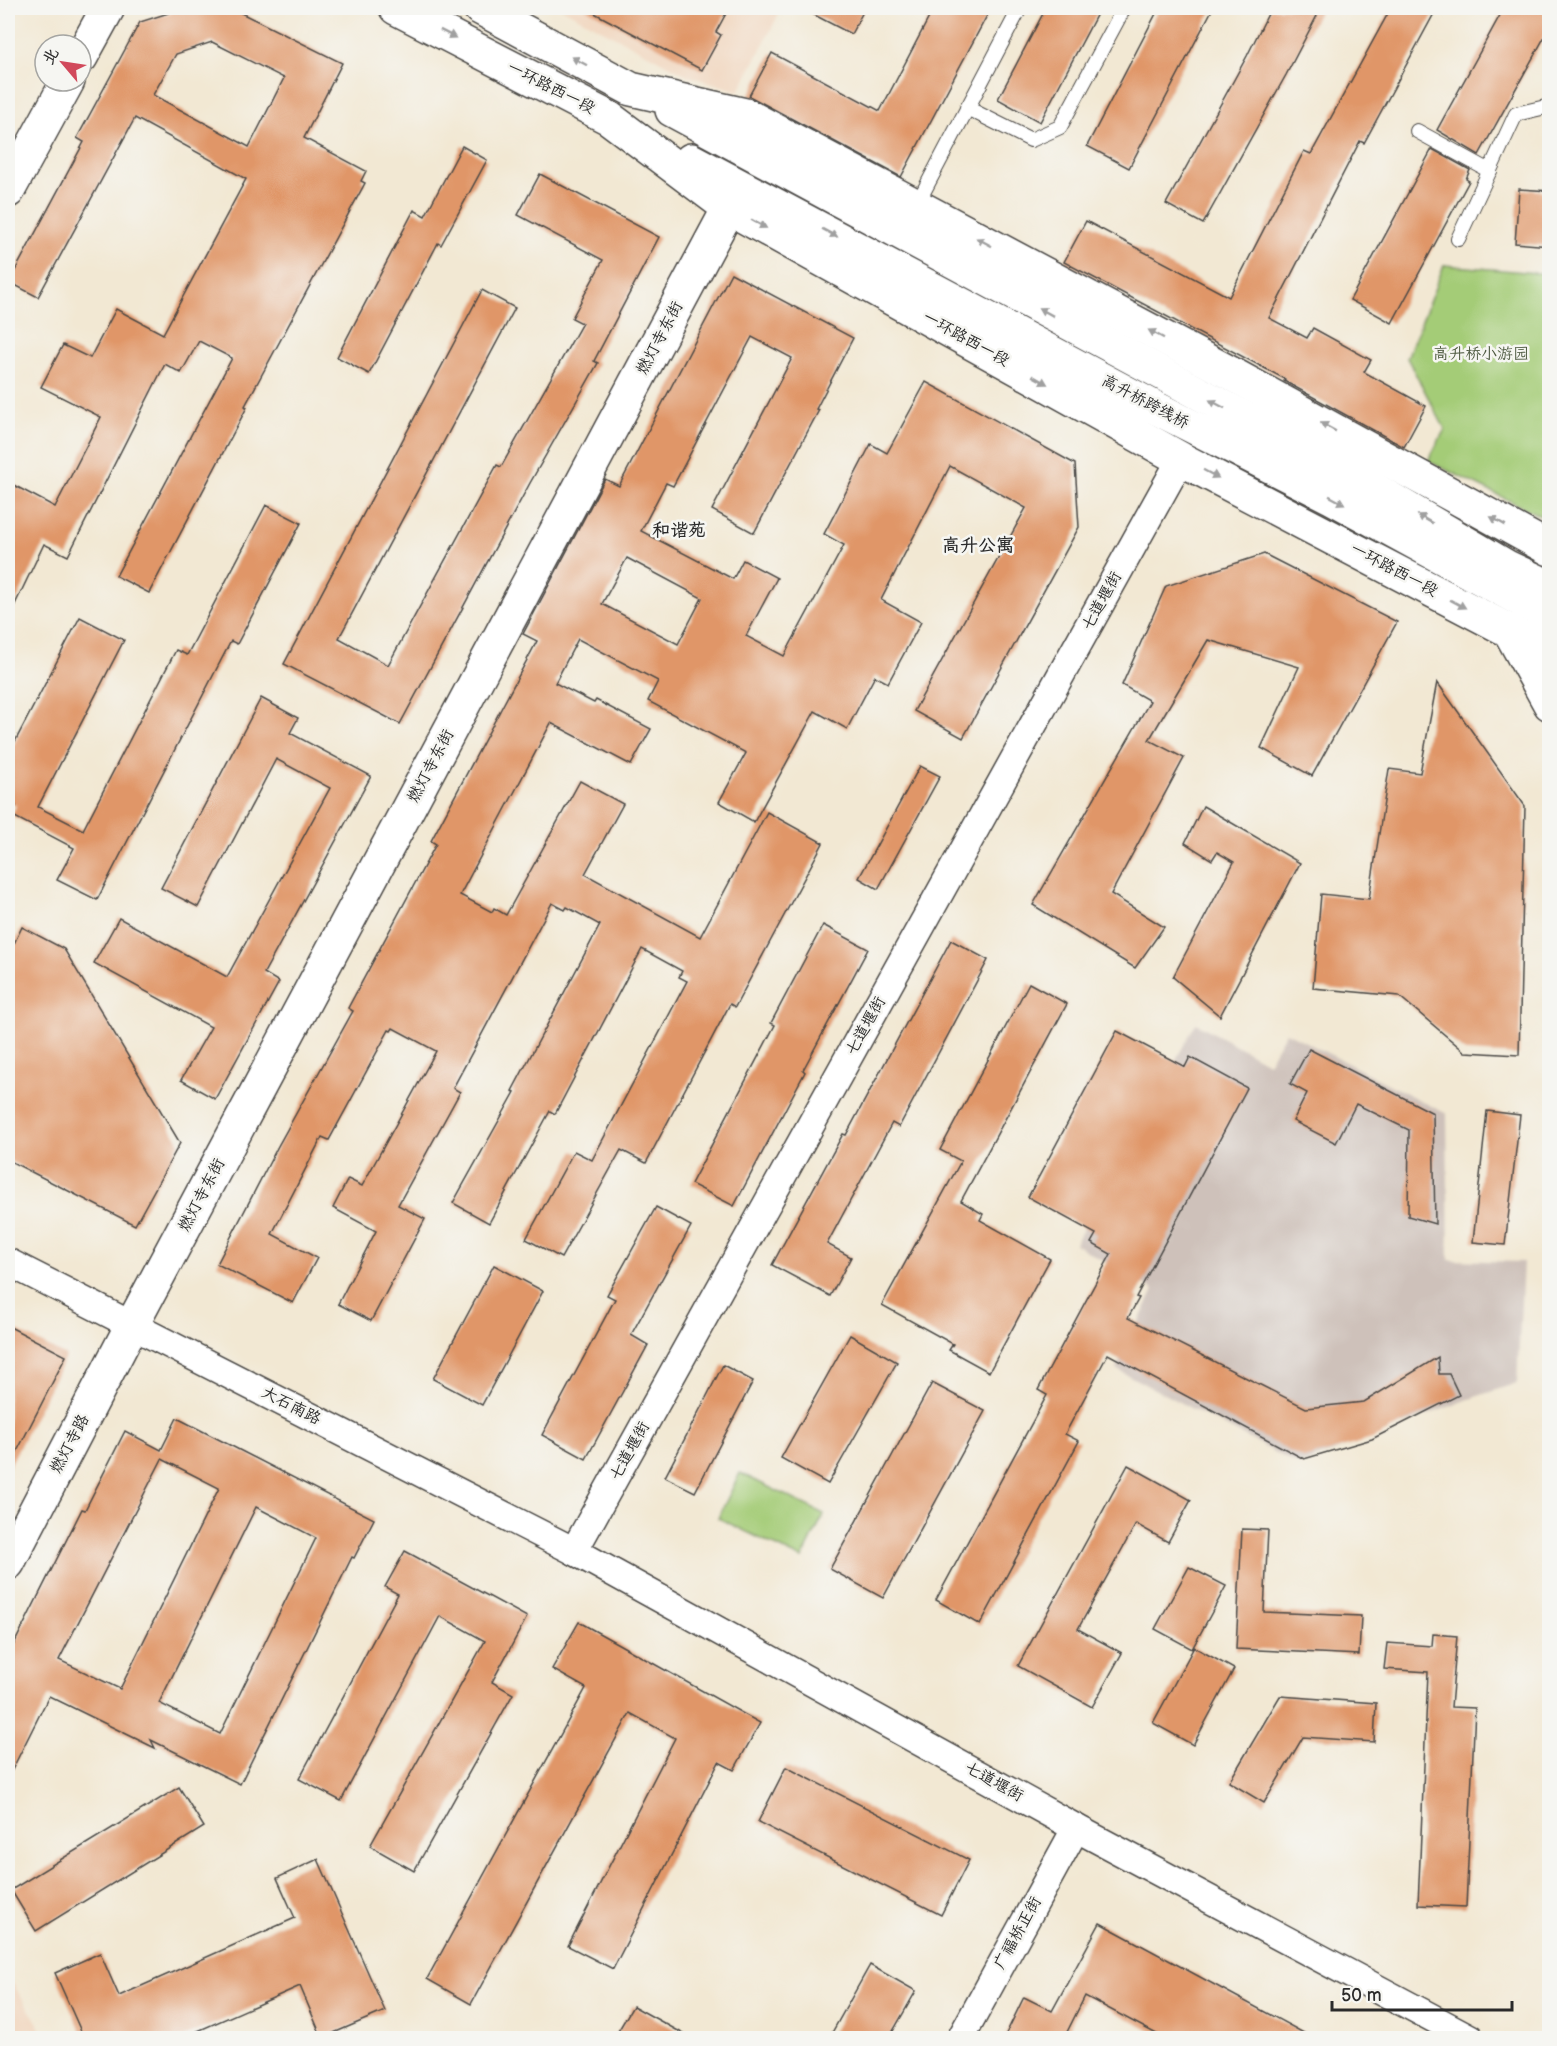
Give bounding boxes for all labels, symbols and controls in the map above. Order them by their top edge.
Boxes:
one-way arrow [439,30,456,39]
north arrow [33,33,93,93]
text: 北 [39,45,63,68]
one-way arrow [570,56,587,66]
street label: 一环路西一段 [504,58,598,118]
one-way arrow [751,219,768,229]
one-way arrow [822,228,839,238]
one-way arrow [975,237,992,247]
street label: 燃灯寺东街 [633,298,687,378]
street label: 一环路西一段 [919,307,1013,371]
one-way arrow [1037,307,1054,317]
one-way arrow [1148,329,1165,339]
park label: 高升桥小游园 [1433,345,1529,364]
street label: 高升桥跨线桥 [1098,371,1192,433]
one-way arrow [1032,375,1049,385]
one-way arrow [1209,399,1226,409]
one-way arrow [1319,422,1336,432]
one-way arrow [1203,469,1220,479]
one-way arrow [1329,495,1346,505]
one-way arrow [1417,513,1433,524]
one-way arrow [1489,516,1506,526]
district label: 和谐苑 [652,520,706,541]
district label: 高升公寓 [942,535,1014,556]
street label: 一环路西一段 [1347,539,1441,601]
street label: 七道堰街 [1078,568,1126,634]
one-way arrow [1450,599,1467,609]
street label: 燃灯寺东街 [404,726,458,806]
street label: 七道堰街 [842,993,890,1059]
street label: 燃灯寺东街 [175,1155,229,1235]
street label: 大石南路 [258,1383,324,1429]
street label: 燃灯寺路 [47,1411,93,1477]
street label: 七道堰街 [606,1418,654,1484]
street label: 七道堰街 [961,1758,1027,1806]
street label: 广福桥正街 [990,1893,1046,1973]
scale bar [1332,1974,1512,2012]
text: 50 m [1341,1985,1382,2006]

